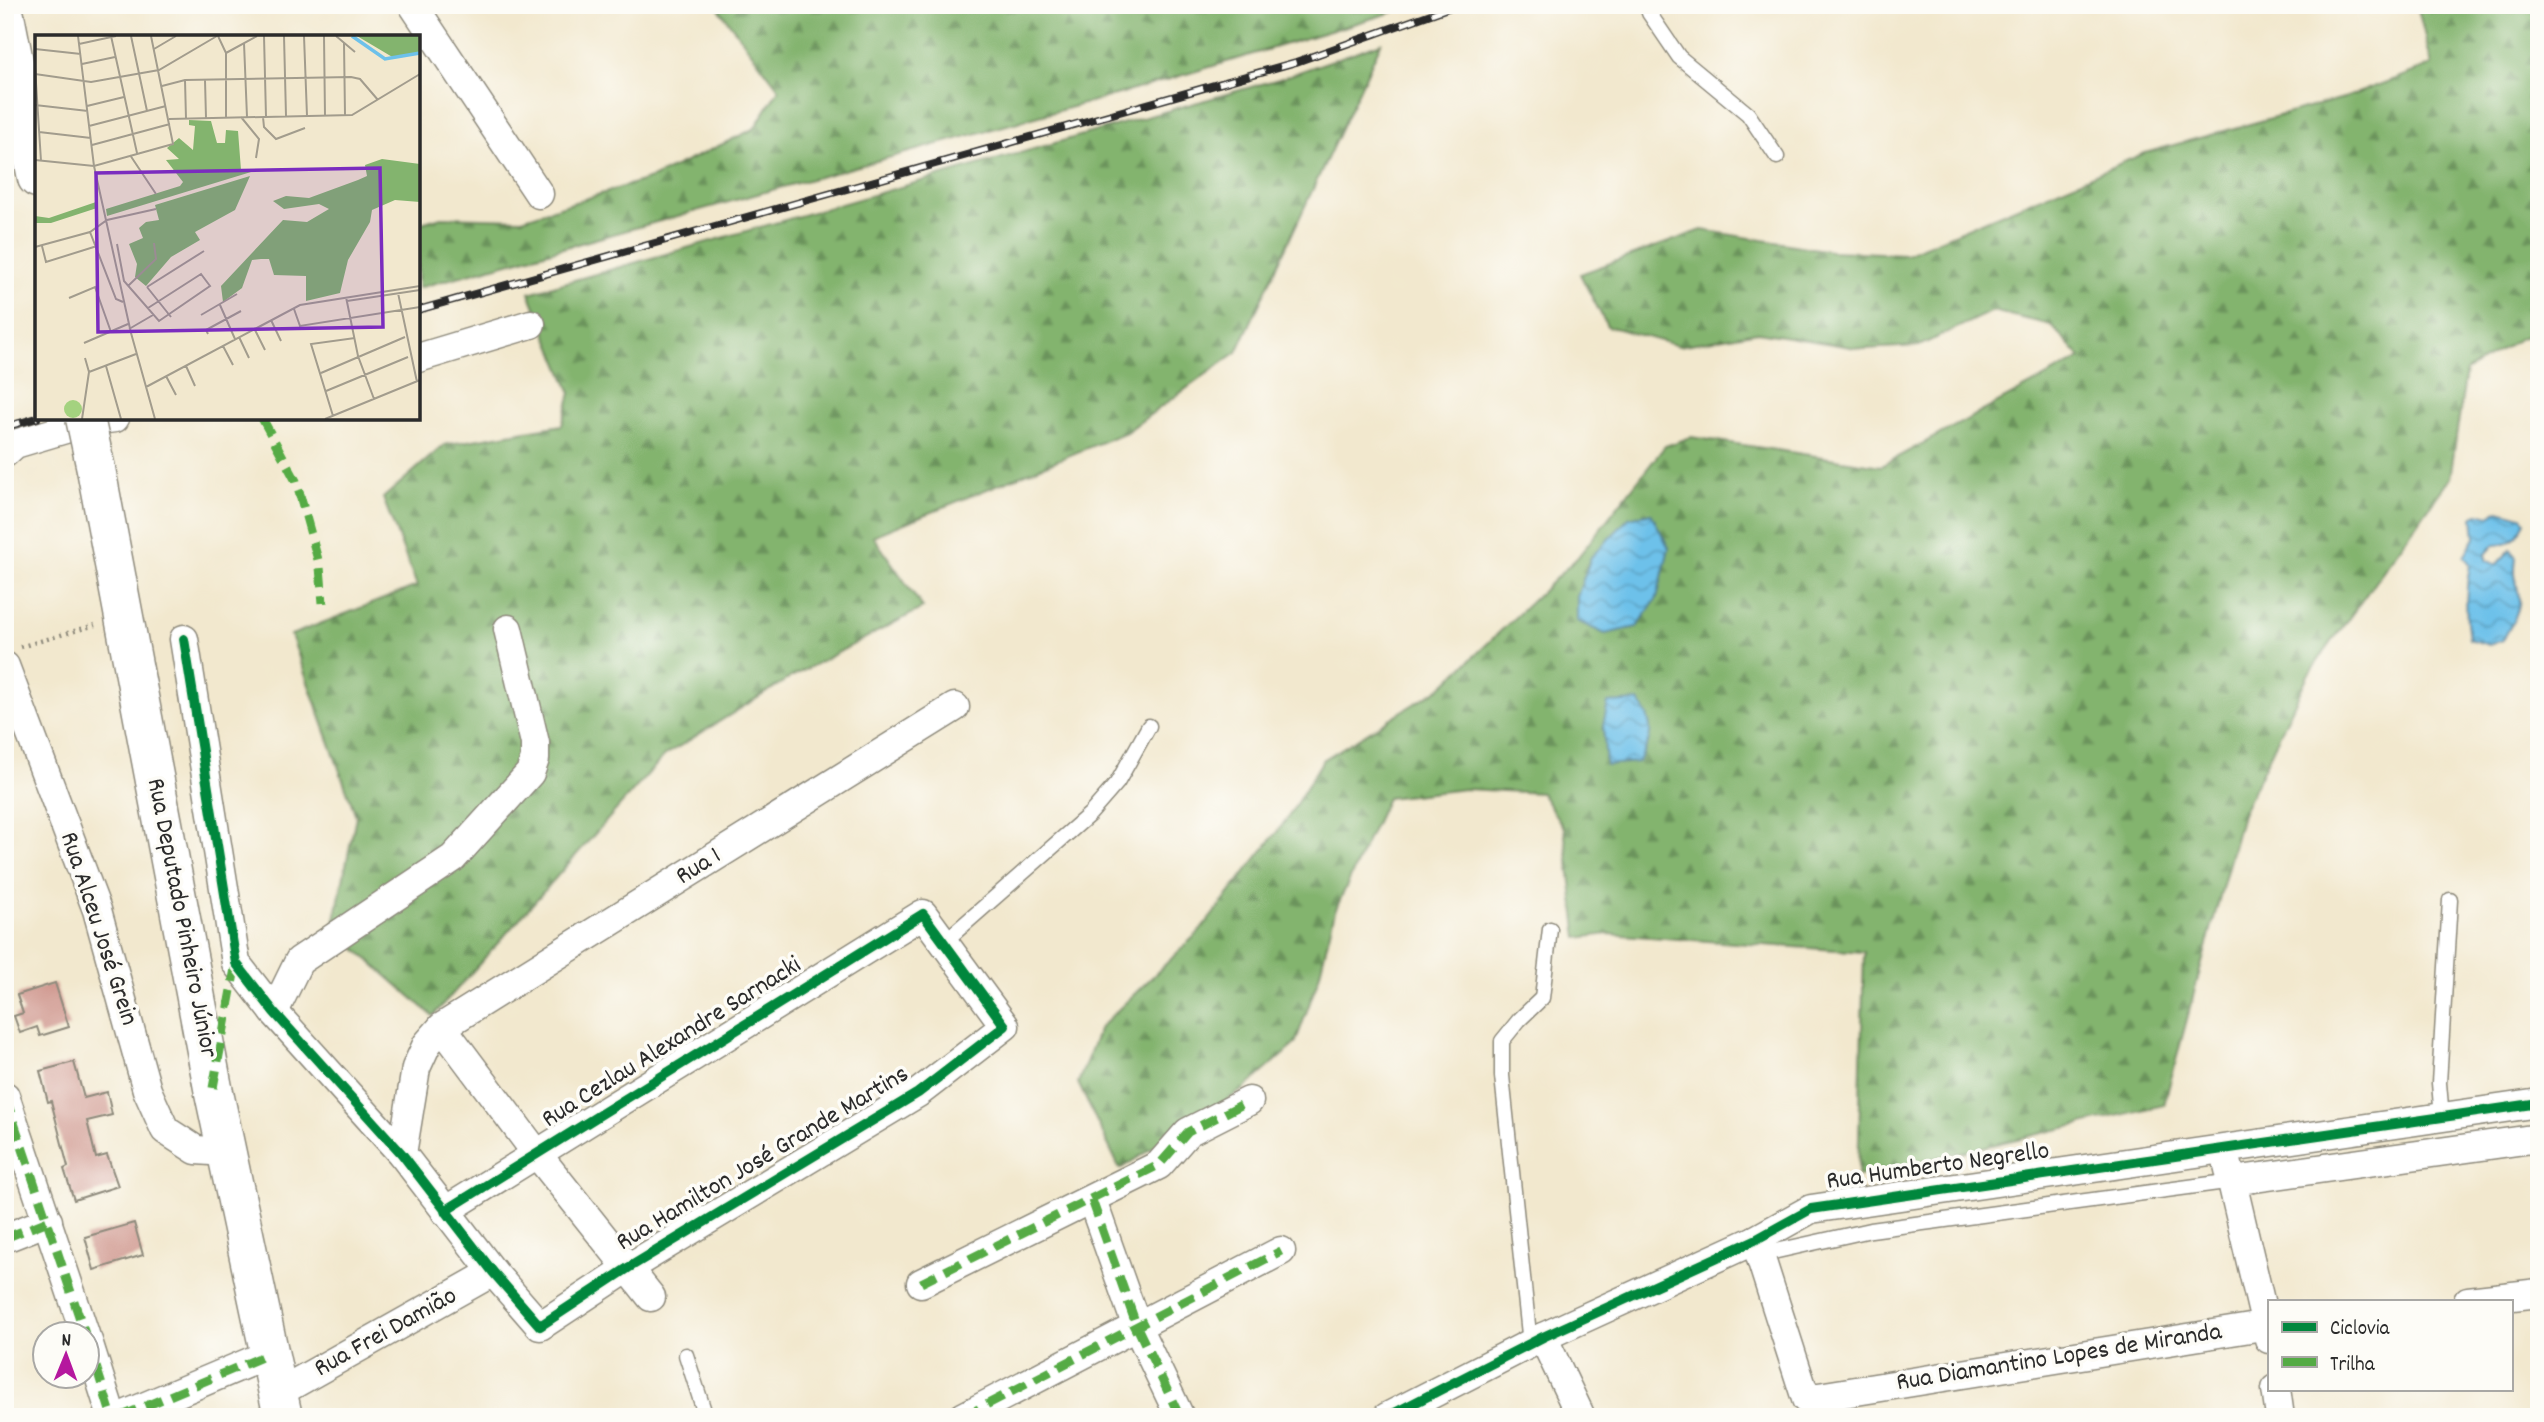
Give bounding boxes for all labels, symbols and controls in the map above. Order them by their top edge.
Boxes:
inset map [35,35,420,420]
street label: Rua Deputado Pinheiro Júnior [136,775,226,1061]
street label: Rua Alceu José Grein [49,827,147,1031]
street label: Rua 1 [669,839,729,895]
street label: Rua Cezlau Alexandre Sarnacki [535,948,809,1138]
street label: Rua Hamilton José Grande Martins [610,1057,916,1261]
street label: Rua Humberto Negrello [1824,1133,2052,1201]
street label: Rua Frei Damião [308,1278,464,1388]
legend [2268,1300,2512,1390]
street label: Rua Diamantino Lopes de Miranda [1894,1314,2225,1402]
text: Ciclovia [2330,1315,2391,1345]
north arrow [32,1320,102,1390]
text: N [61,1328,71,1355]
text: Trilha [2330,1351,2376,1381]

